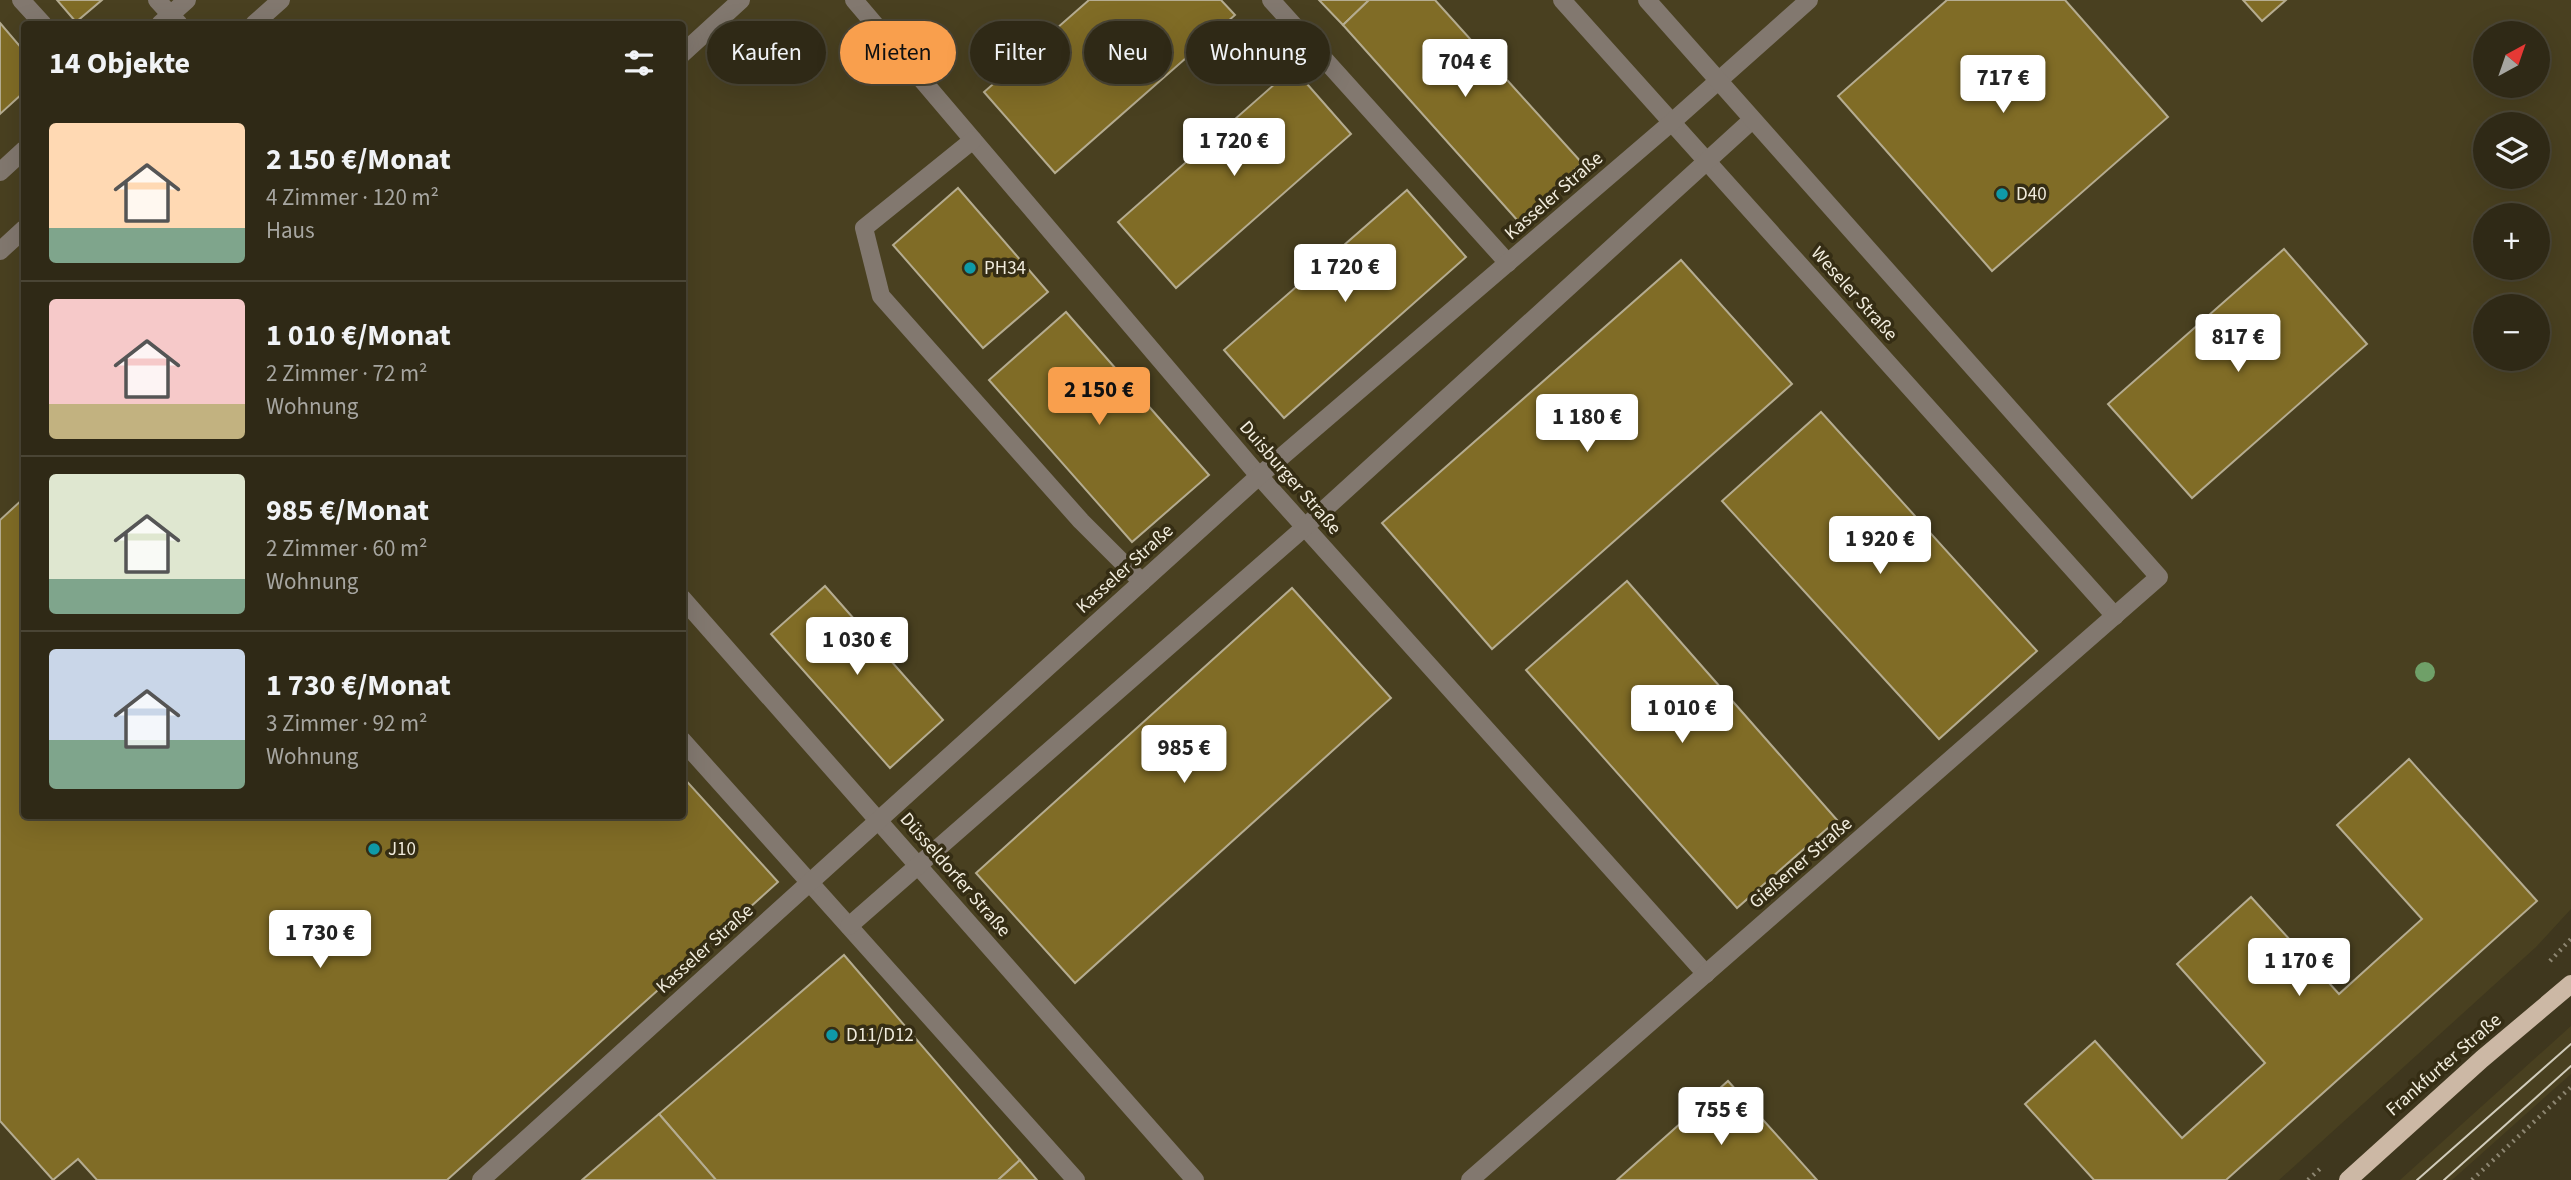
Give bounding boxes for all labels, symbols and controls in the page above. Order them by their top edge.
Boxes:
chip: Kaufen [707,21,826,84]
chip: Mieten [840,21,956,84]
chip: Filter [970,21,1070,84]
chip: Neu [1084,21,1172,84]
chip: Wohnung [1186,21,1330,84]
north arrow [2473,21,2550,98]
map controls [2473,21,2550,371]
pin: 704 € [1416,40,1514,99]
text: 14 Objekte [49,42,190,85]
icon: filters [620,44,658,82]
text: 704 € [1438,45,1492,78]
pin: 717 € [1954,55,2052,115]
text: 717 € [1976,61,2030,94]
button: layers [2473,112,2550,189]
pin: 1 720 € [1169,118,1299,178]
text: 1 720 € [1199,124,1269,157]
text: 2 150 €/Monat [266,138,451,181]
street label: Kasseler Straße [1499,146,1609,246]
icon: home [105,151,189,235]
text: 4 Zimmer · 120 m² [266,181,439,214]
place label: D40 [2016,181,2047,208]
marker: D40 [1994,186,2010,202]
button: + [2473,203,2550,280]
text: Haus [266,214,315,247]
street label: Weseler Straße [1804,241,1904,347]
pin: 1 720 € [1280,244,1410,304]
text: 1 720 € [1310,250,1380,283]
place label: PH34 [984,255,1026,282]
marker: PH34 [962,260,978,276]
button: − [2473,294,2550,371]
text: 1 010 €/Monat [266,314,451,357]
pin: 817 € [2189,314,2287,374]
text: 817 € [2211,320,2265,353]
icon: home [105,327,189,411]
text: 2 Zimmer · 72 m² [266,357,428,390]
pin: 2 150 € [1034,368,1164,427]
text: 2 150 € [1064,373,1134,406]
text: Wohnung [266,390,358,423]
pin: 1 180 € [1522,394,1652,454]
text: 1 180 € [1552,400,1622,433]
street label: Duisburger Straße [1233,415,1347,541]
text: 985 €/Monat [266,489,429,532]
icon: home [105,502,189,586]
pin: 1 920 € [1815,516,1945,576]
street label: Kasseler Straße [1070,518,1180,620]
text: 1 920 € [1845,522,1915,555]
text: 2 Zimmer · 60 m² [266,532,428,565]
text: Wohnung [266,565,358,598]
pin: 1 030 € [792,618,922,677]
text: 1 030 € [822,623,892,656]
text: 1 730 €/Monat [266,664,451,707]
icon: home [105,677,189,761]
pin: 1 010 € [1617,686,1747,745]
text: 1 010 € [1647,691,1717,724]
text: 3 Zimmer · 92 m² [266,707,428,740]
pin: 985 € [1135,726,1233,785]
text: 985 € [1157,731,1211,764]
text: Wohnung [266,740,358,773]
street label: Düsseldorfer Straße [893,807,1017,943]
street label: Gießener Straße [1744,811,1858,915]
place label: J10 [388,836,416,863]
marker: J10 [366,841,382,857]
street label: Kasseler Straße [650,898,760,1000]
pin: 1 730 € [255,911,385,970]
text: 1 730 € [285,916,355,949]
pin: 1 170 € [2234,939,2364,998]
text: 1 170 € [2264,944,2334,977]
street label: Frankfurter Straße [2380,1007,2508,1123]
place label: D11/D12 [846,1022,914,1049]
marker: D11/D12 [824,1027,840,1043]
pin: 755 € [1672,1088,1770,1147]
text: 755 € [1694,1093,1748,1126]

